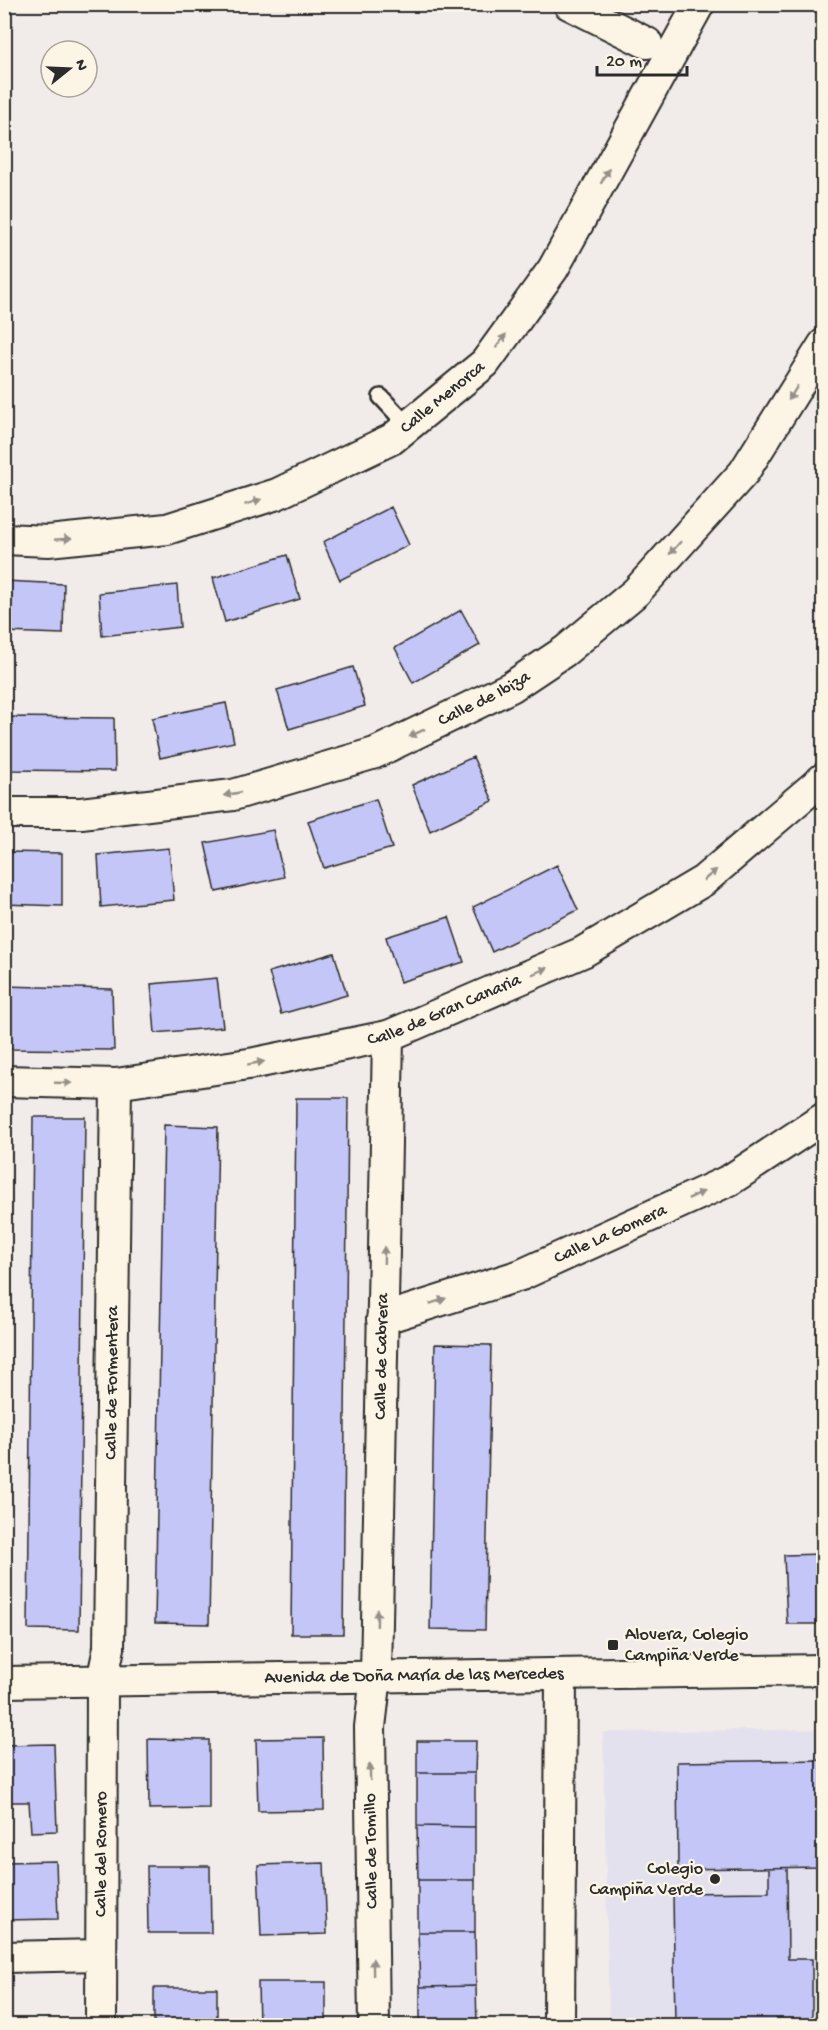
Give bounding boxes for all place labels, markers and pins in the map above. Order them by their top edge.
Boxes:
place label: Alovera, Colegio Campiña Verde [625,1625,748,1667]
marker: Alovera, Colegio Campiña Verde [606,1638,620,1652]
place label: Colegio Campiña Verde [589,1859,704,1901]
marker: Colegio Campiña Verde [708,1872,722,1886]

